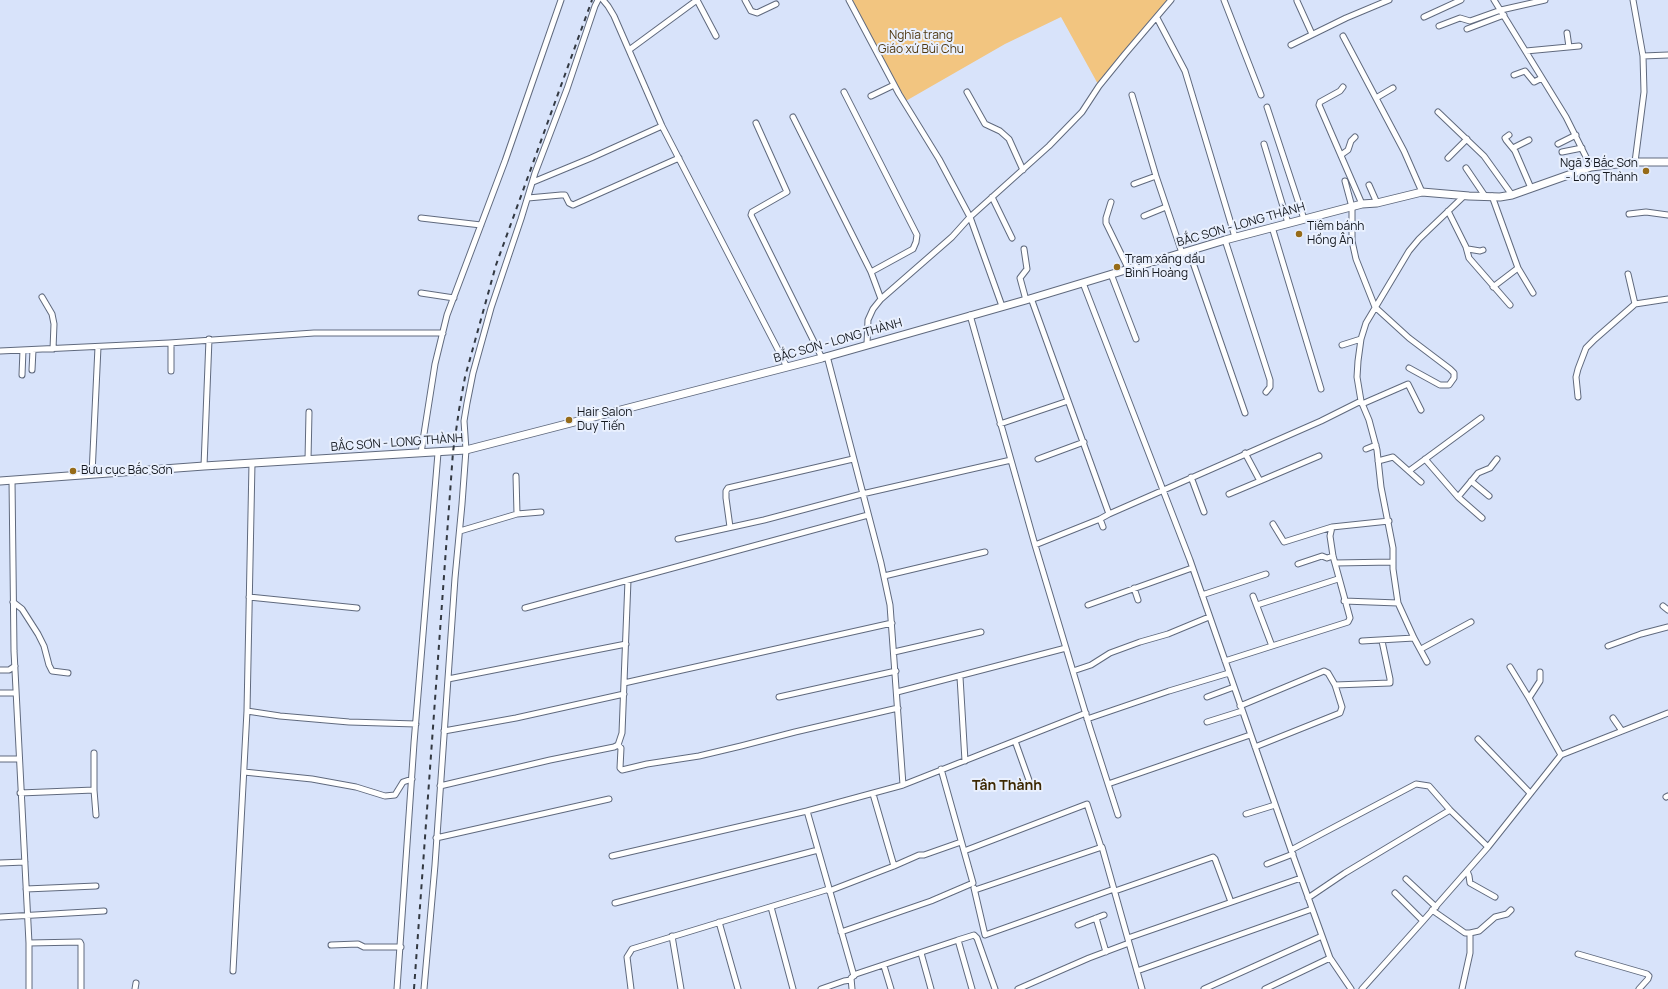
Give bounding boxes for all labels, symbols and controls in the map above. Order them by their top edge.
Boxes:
park label: Nghĩa trang Giáo xứ Bùi Chu [878,29,964,57]
place label: Ngã 3 Bắc Sơn - Long Thành [1560,157,1638,185]
marker: Ngã 3 Bắc Sơn - Long Thành [1641,166,1651,176]
street label: BẮC SƠN - LONG THÀNH [1175,200,1307,250]
place label: Tiệm bánh Hồng Ân [1307,220,1364,248]
marker: Tiệm bánh Hồng Ân [1294,229,1304,239]
place label: Trạm xăng dầu Bình Hoàng [1125,253,1205,281]
marker: Trạm xăng dầu Bình Hoàng [1112,262,1122,272]
street label: BẮC SƠN - LONG THÀNH [772,316,904,366]
place label: Hair Salon Duy Tiến [577,406,632,434]
marker: Hair Salon Duy Tiến [564,415,574,425]
street label: BẮC SƠN - LONG THÀNH [330,431,464,455]
place label: Bưu cục Bắc Sơn [81,464,173,478]
marker: Bưu cục Bắc Sơn [68,466,78,476]
district label: Tân Thành [972,778,1042,794]

